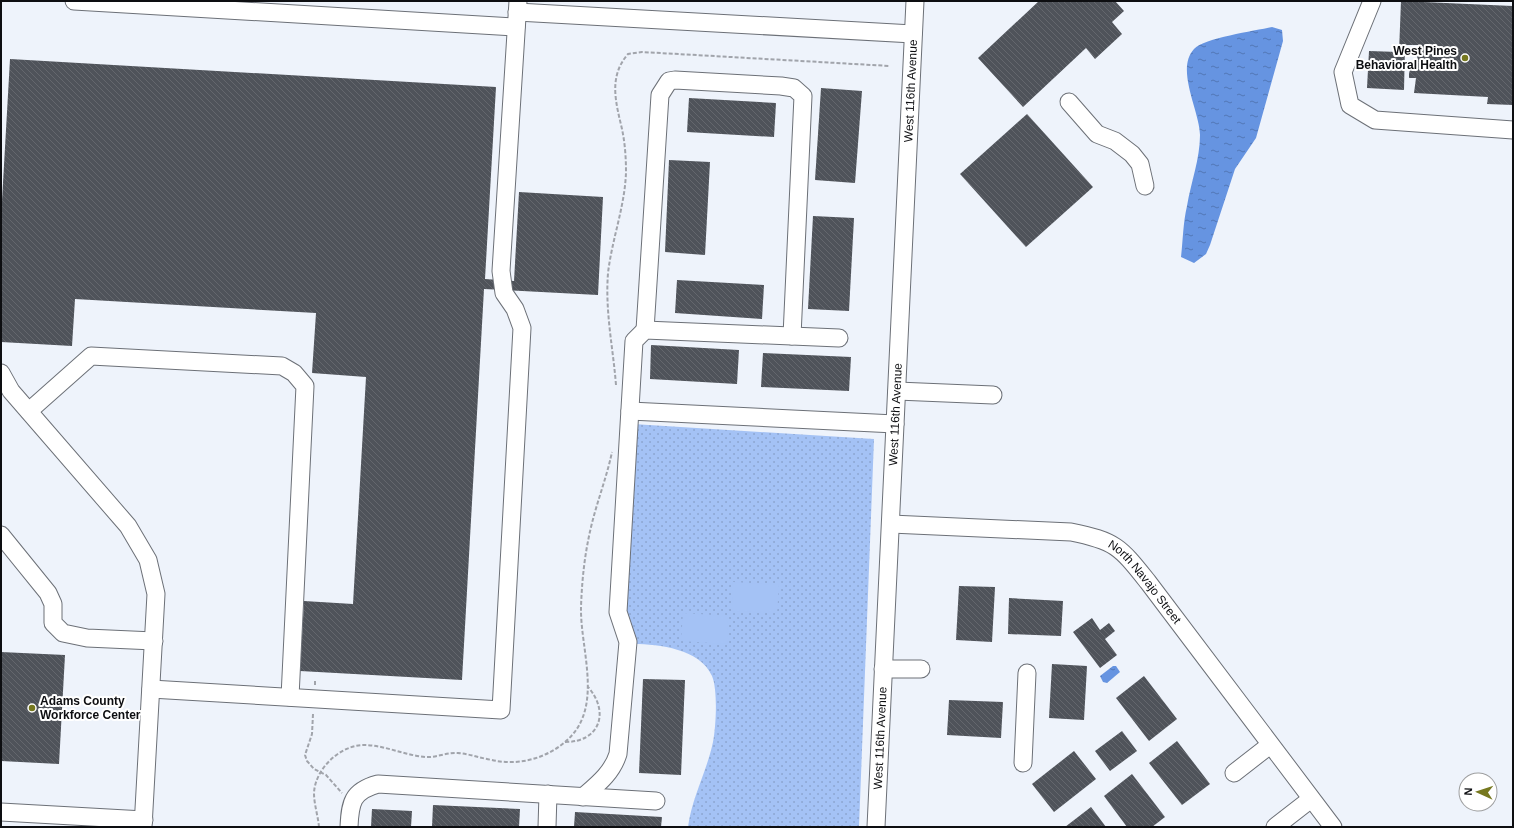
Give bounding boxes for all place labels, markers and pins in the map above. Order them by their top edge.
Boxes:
place label: West Pines Behavioral Health [1356,44,1457,72]
marker: West Pines Behavioral Health [1460,53,1470,63]
place label: Adams County Workforce Center [40,694,141,722]
marker: Adams County Workforce Center [27,703,37,713]

